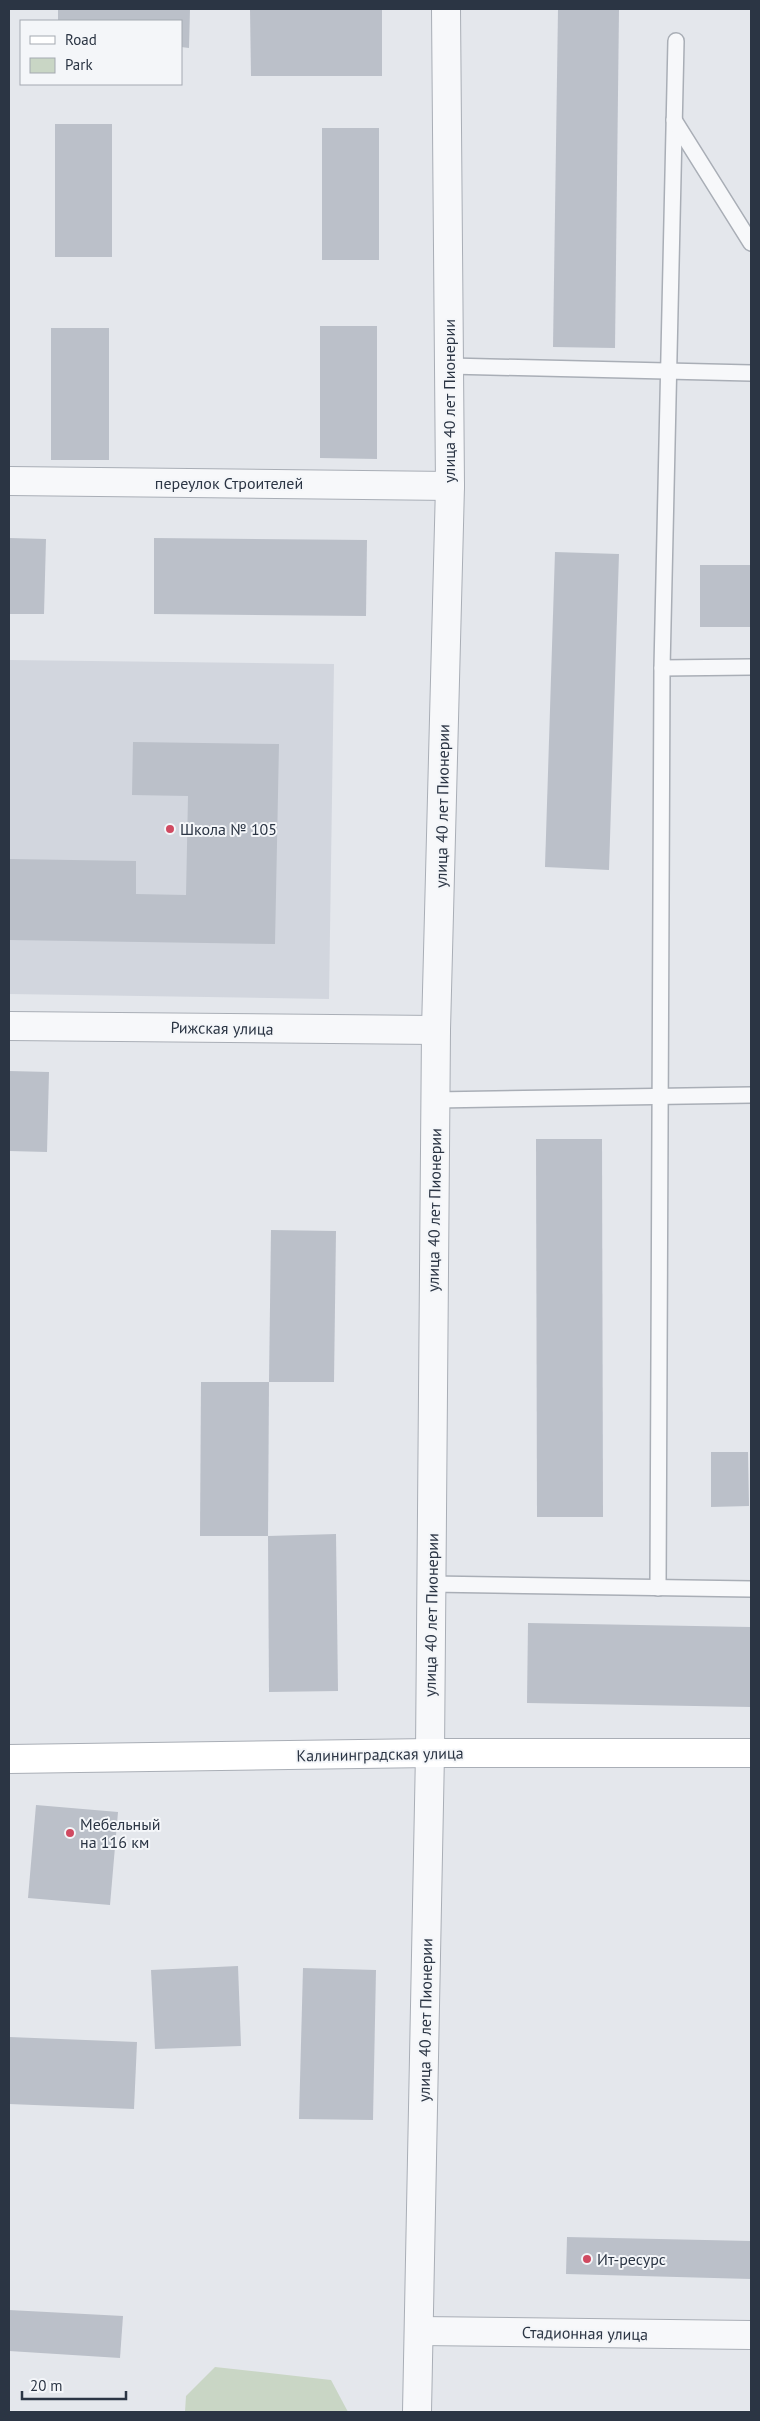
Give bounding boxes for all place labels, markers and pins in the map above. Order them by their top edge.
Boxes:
place label: Школа № 105 [180,819,277,839]
marker: Школа № 105 [164,823,176,835]
place label: Мебельный на 116 км [80,1814,161,1852]
marker: Мебельный на 116 км [64,1827,76,1839]
place label: Ит-ресурс [597,2249,666,2269]
marker: Ит-ресурс [581,2253,593,2265]

